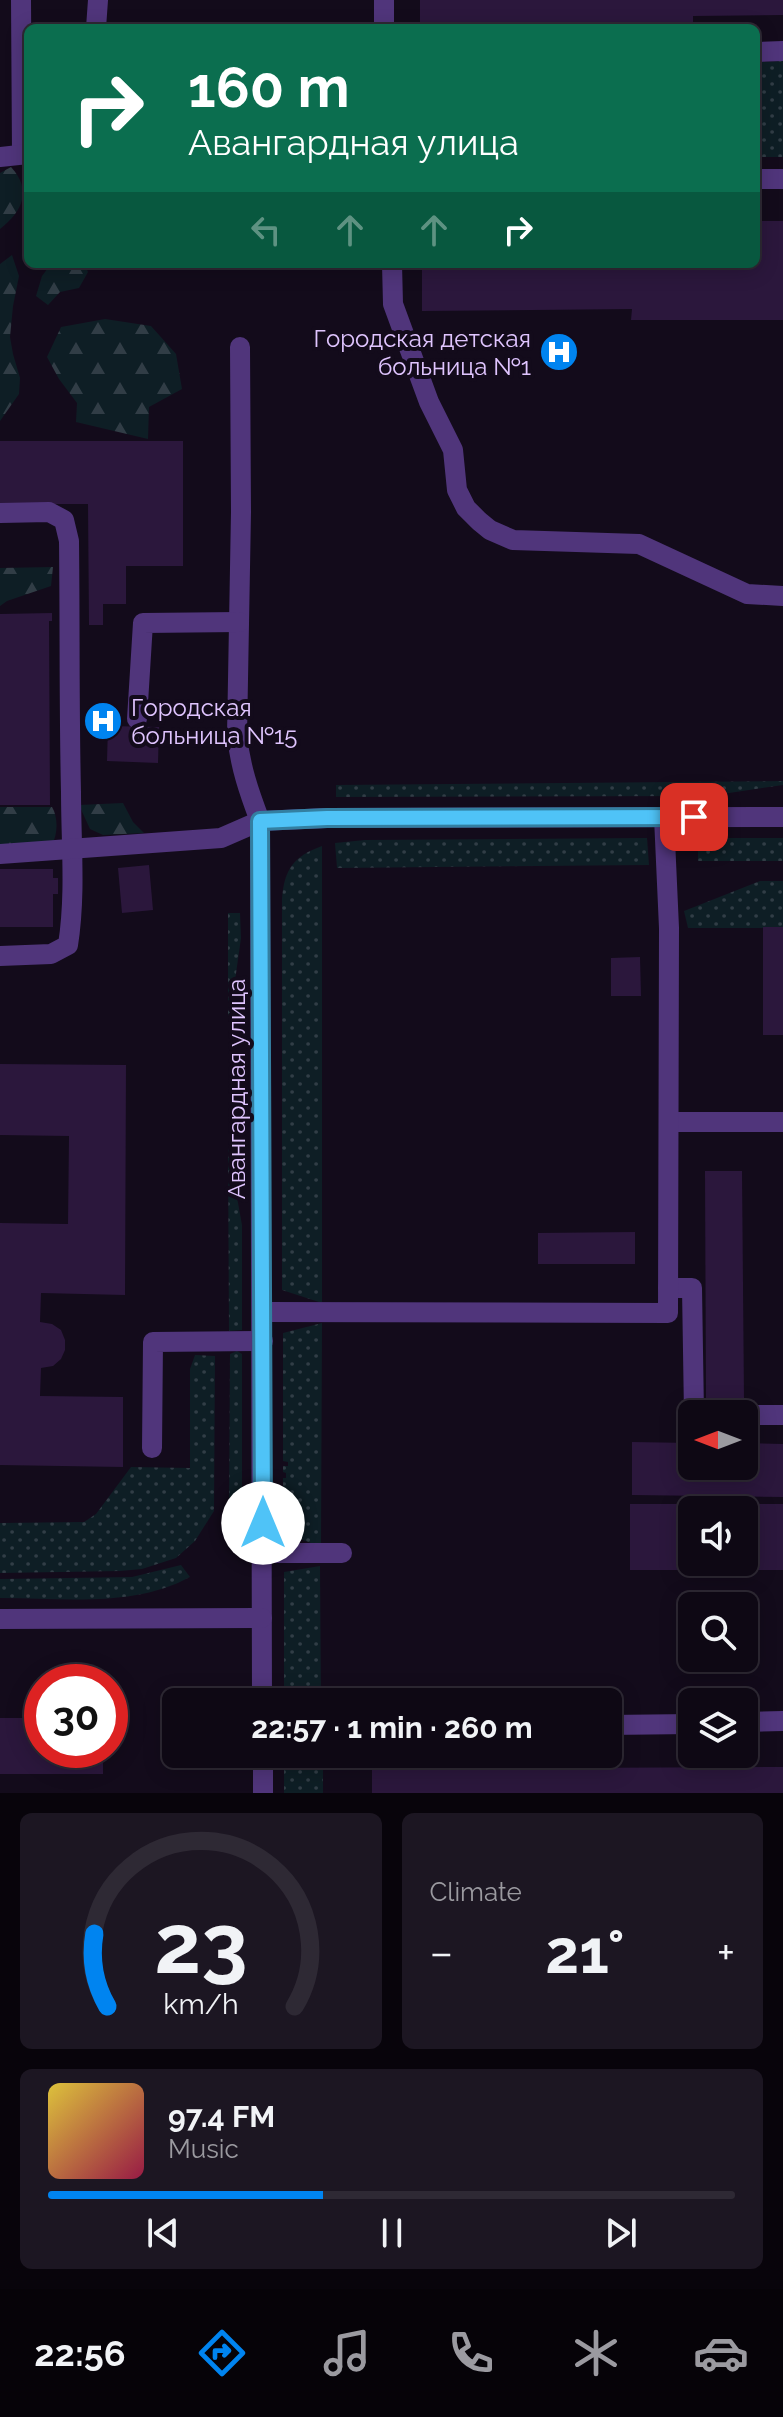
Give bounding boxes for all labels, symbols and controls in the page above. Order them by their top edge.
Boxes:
text: 160 m [188,54,350,120]
icon: right [56,56,160,160]
text: Авангардная улица [188,121,519,163]
icon: left [244,208,288,252]
icon: ahead [328,208,372,252]
icon: ahead [412,208,456,252]
icon: right [496,208,540,252]
place label: Городская детская больница №1 [314,324,531,381]
hospital icon: Городская детская больница №1 [538,331,580,373]
place label: Городская больница №15 [131,693,297,750]
hospital icon: Городская больница №15 [82,700,124,742]
pin [660,783,728,851]
icon: arrive [672,795,716,839]
street label: Авангардная улица [222,979,251,1199]
north arrow [678,1400,758,1480]
map controls [678,1400,758,1768]
position arrow [221,1481,305,1565]
button: sound [678,1496,758,1576]
button: search [678,1592,758,1672]
speed limit sign: 30 [24,1664,128,1768]
button: layers [678,1688,758,1768]
text: 22:57 · 1 min · 260 m [251,1710,533,1745]
text: Climate [430,1877,522,1907]
text: 23 [154,1895,247,1992]
text: 21° [545,1917,625,1987]
text: − [430,1927,453,1978]
text: + [717,1927,735,1978]
text: km/h [163,1987,238,2021]
text: 97.4 FM [168,2099,275,2134]
text: Music [168,2134,239,2164]
icon: previous [141,2211,185,2255]
icon: pause [370,2211,414,2255]
icon: next [599,2211,643,2255]
icon: directions [194,2325,250,2381]
icon: music [319,2325,375,2381]
icon: phone [443,2325,499,2381]
icon: climate [568,2325,624,2381]
icon: car [693,2325,749,2381]
text: 22:56 [34,2332,126,2374]

